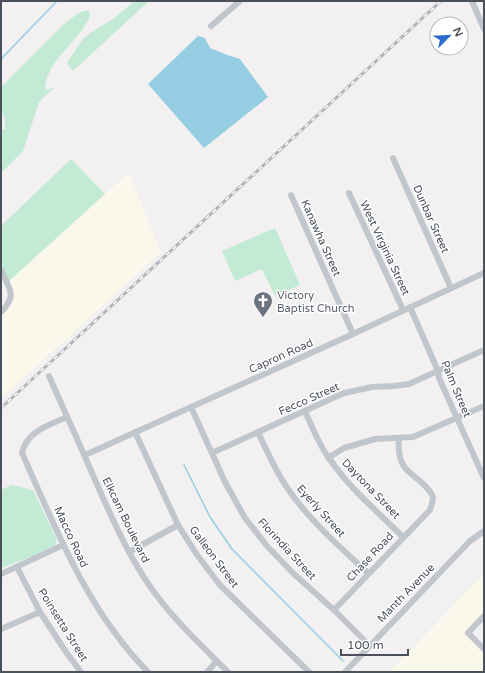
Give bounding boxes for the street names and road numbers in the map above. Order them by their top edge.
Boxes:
street label: Dunbar Street [410,183,452,255]
street label: Kanawha Street [298,198,344,278]
street label: West Virginia Street [357,199,413,297]
street label: Capron Road [247,336,315,376]
street label: Palm Street [438,359,474,419]
street label: Fecco Street [277,380,341,418]
street label: Daytona Street [339,456,403,522]
street label: Elkcam Boulevard [100,475,152,565]
street label: Eyerly Street [294,482,348,540]
street label: Macco Road [51,505,91,570]
street label: Florindia Street [255,515,319,583]
street label: Galleon Street [187,524,241,590]
street label: Chase Road [344,530,396,584]
street label: Manth Avenue [375,561,437,625]
street label: Poinsetta Street [35,586,91,664]

